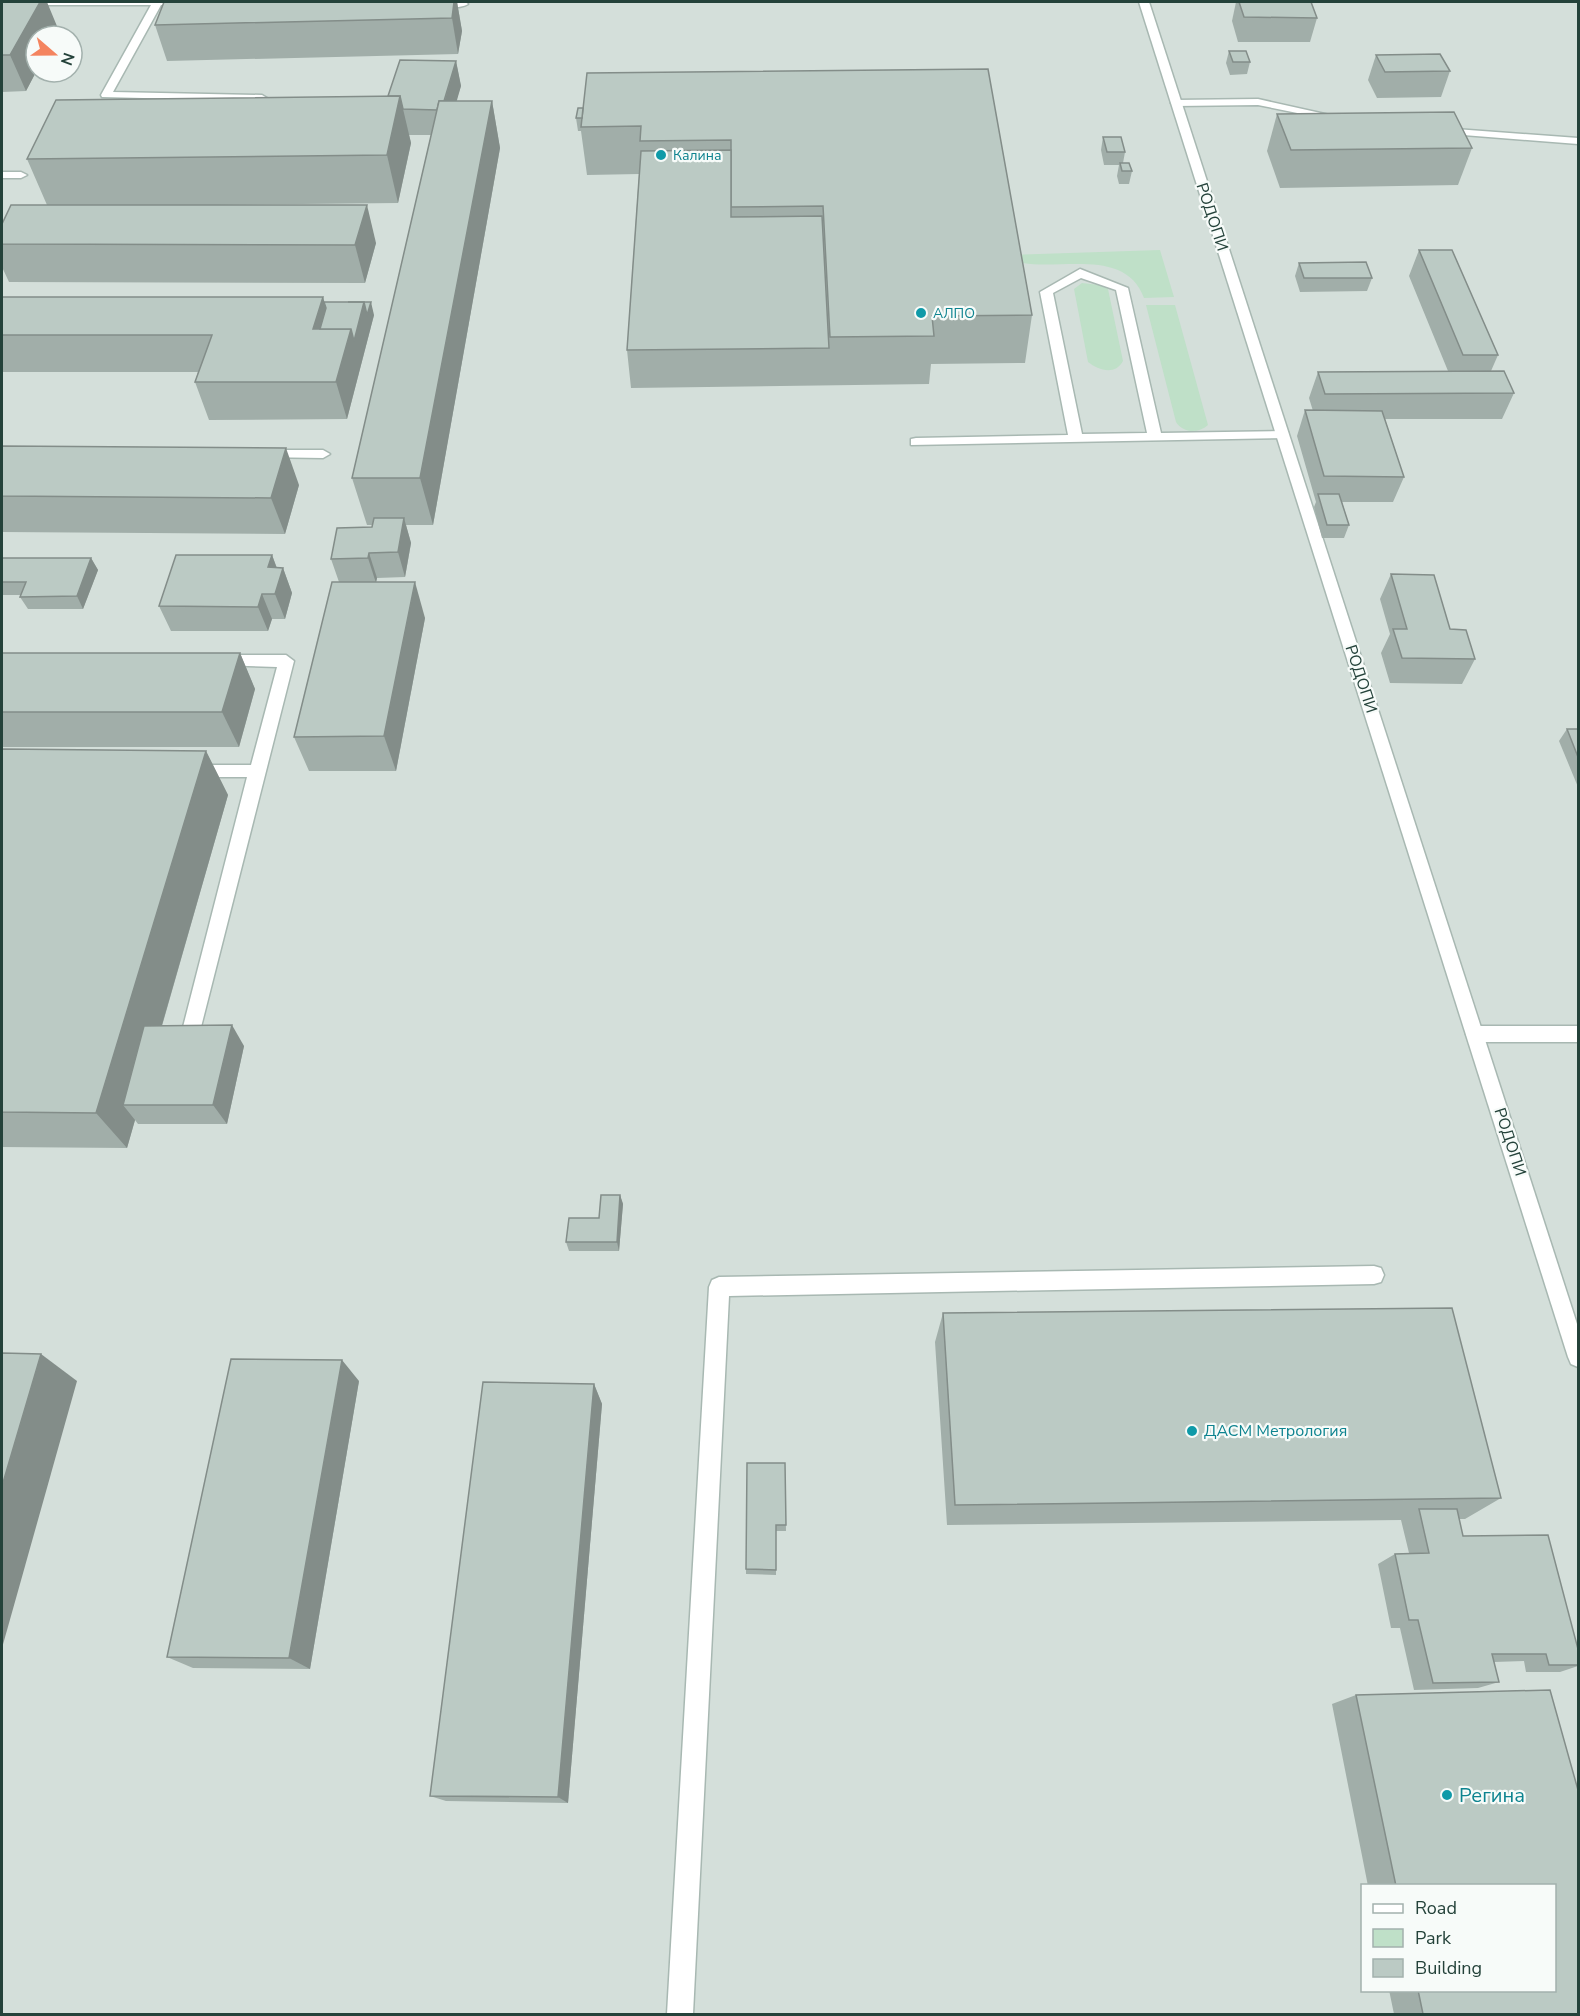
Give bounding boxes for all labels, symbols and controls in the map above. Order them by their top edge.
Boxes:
north arrow [24,24,84,84]
text: N [55,49,80,68]
place label: Калина [673,146,722,165]
marker: Калина [654,148,668,162]
street label: РОДОПИ [1191,180,1233,254]
place label: АЛПО [933,304,975,323]
marker: АЛПО [914,306,928,320]
street label: РОДОПИ [1340,642,1382,716]
street label: РОДОПИ [1489,1105,1531,1179]
place label: ДАСМ Метрология [1204,1420,1347,1442]
marker: ДАСМ Метрология [1185,1424,1199,1438]
place label: Регина [1459,1782,1525,1809]
marker: Регина [1440,1788,1454,1802]
legend [1361,1884,1556,1992]
text: Road [1415,1896,1457,1920]
text: Park [1415,1926,1452,1950]
text: Building [1415,1956,1482,1980]

